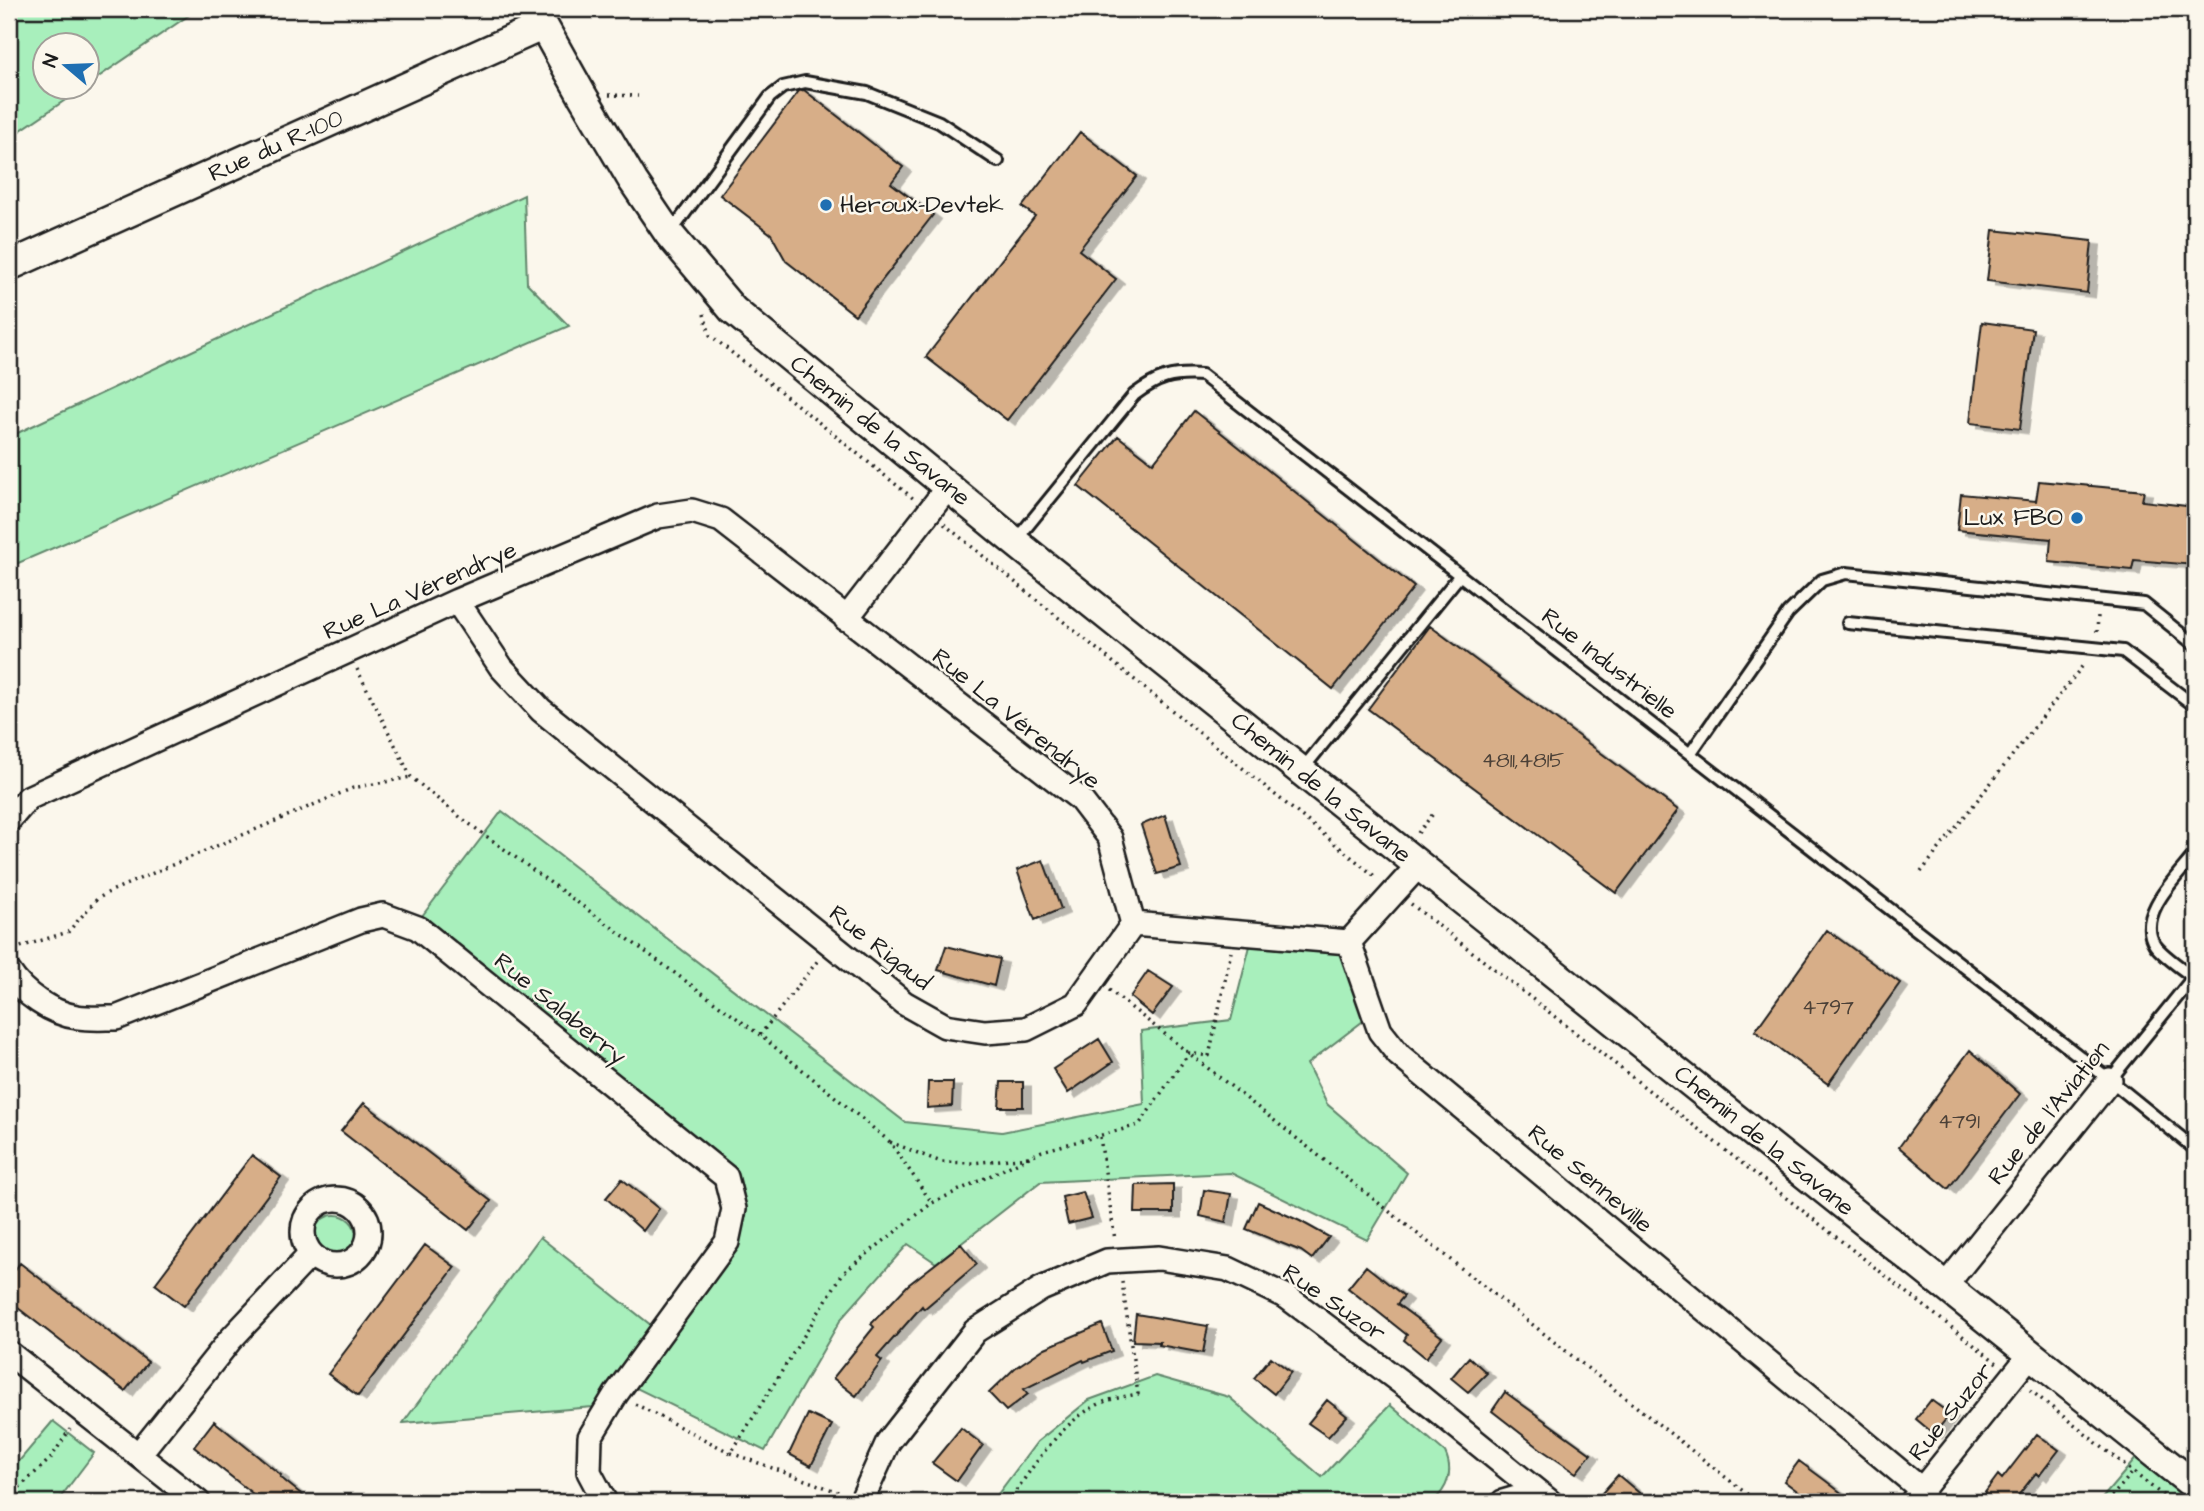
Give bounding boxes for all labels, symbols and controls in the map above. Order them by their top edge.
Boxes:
north arrow [32,32,102,102]
text: N [37,51,66,71]
street label: Rue du R-100 [203,101,349,191]
place label: Heroux-Devtek [840,188,1004,222]
marker: Heroux-Devtek [818,197,834,213]
street label: Chemin de la Savane [782,347,978,515]
place label: Lux FBO [1964,501,2063,535]
marker: Lux FBO [2069,510,2085,526]
street label: Rue La Vérendrye [318,533,522,650]
street label: Rue Industrielle [1534,600,1684,728]
street label: Rue La Vérendrye [924,640,1108,799]
street label: Chemin de la Savane [1223,704,1419,872]
house number: 4811,4815 [1482,746,1564,775]
street label: Rue Rigaud [821,897,938,1000]
street label: Rue Salaberry [486,945,634,1074]
house number: 4797 [1802,993,1854,1022]
street label: Rue de l'Aviation [1980,1034,2118,1192]
street label: Chemin de la Savane [1666,1057,1862,1225]
house number: 4791 [1938,1107,1980,1136]
street label: Rue Senneville [1520,1117,1660,1241]
street label: Rue Suzor [1276,1256,1392,1350]
street label: Rue Suzor [1901,1355,2001,1469]

